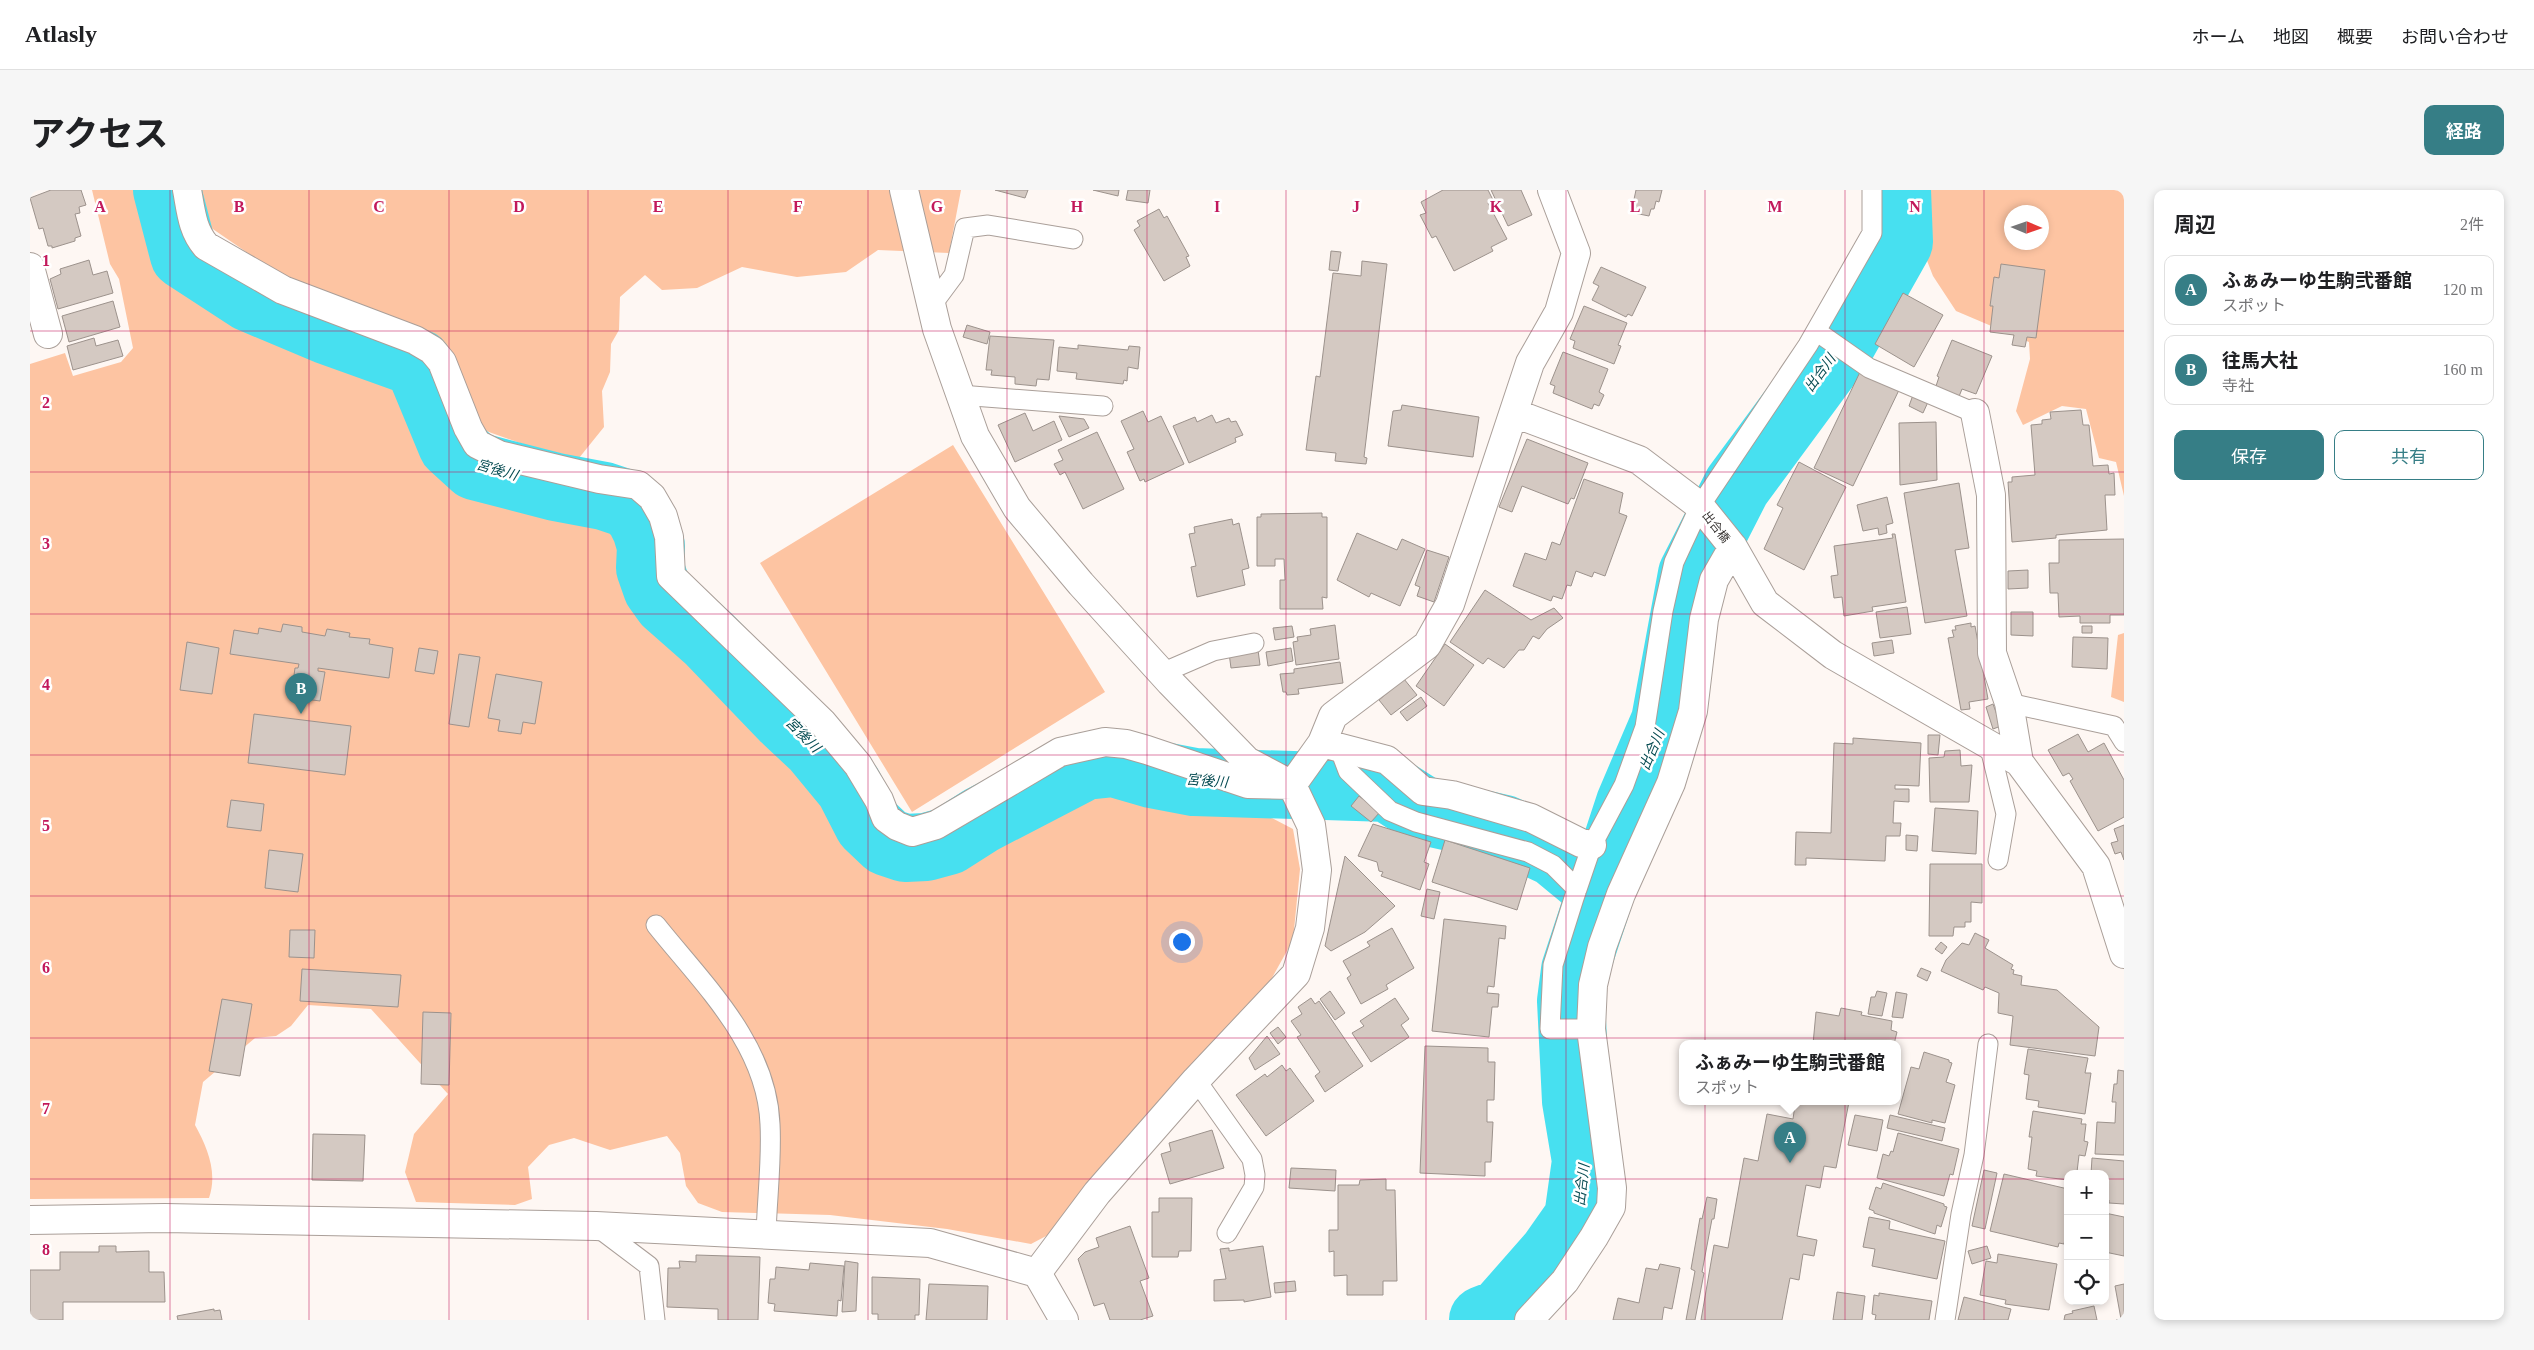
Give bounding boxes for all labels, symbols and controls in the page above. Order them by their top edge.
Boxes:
text: Atlasly [25,21,97,47]
text: ホーム [2192,27,2245,47]
text: 地図 [2273,27,2309,47]
text: 概要 [2337,27,2373,47]
text: お問い合わせ [2401,27,2509,47]
button: 経路 [2424,105,2504,155]
text: アクセス [30,115,168,154]
text: A [94,198,106,215]
text: B [234,198,245,215]
text: C [373,198,385,215]
text: D [513,198,525,215]
text: E [653,198,663,215]
text: F [793,198,803,215]
text: G [931,198,944,215]
text: H [1071,198,1084,215]
text: I [1214,198,1220,215]
text: J [1352,198,1360,215]
text: K [1490,198,1503,215]
text: L [1630,198,1640,215]
text: M [1767,198,1783,215]
text: N [1909,198,1921,215]
north arrow [2004,205,2049,250]
text: 周辺 [2174,213,2216,237]
text: 2件 [2460,216,2484,233]
text: 1 [42,252,50,269]
text: ふぁみーゆ生駒弐番館 [2222,270,2412,291]
text: A [2185,281,2197,298]
text: 120 m [2443,281,2483,298]
text: スポット [2222,297,2286,314]
water label: 出合川 [1802,350,1840,394]
text: 往馬大社 [2222,350,2298,371]
text: B [2186,361,2196,378]
text: 160 m [2443,361,2483,378]
text: 寺社 [2222,377,2254,394]
text: 2 [42,394,50,411]
button: 保存 [2174,430,2324,480]
button: 共有 [2334,430,2484,480]
water label: 宮後川 [475,457,521,484]
street label: 出合橋 [1699,509,1733,545]
text: 3 [42,535,50,552]
pin: B [285,673,317,714]
text: 4 [42,676,50,693]
water label: 宮後川 [783,715,825,757]
water label: 出合川 [1637,726,1668,772]
water label: 宮後川 [1185,772,1231,790]
text: 5 [42,817,50,834]
your location [1169,929,1195,955]
text: 6 [42,959,50,976]
popup [1679,1040,1901,1105]
text: ふぁみーゆ生駒弐番館 [1695,1052,1885,1073]
text: スポット [1695,1079,1759,1096]
text: 7 [42,1100,50,1117]
pin: A [1774,1122,1806,1163]
water label: 出合川 [1572,1161,1592,1207]
map controls [2064,1170,2109,1305]
button: + [2064,1170,2109,1215]
button: − [2064,1215,2109,1260]
text: 8 [42,1241,50,1258]
button: locate [2064,1260,2109,1305]

